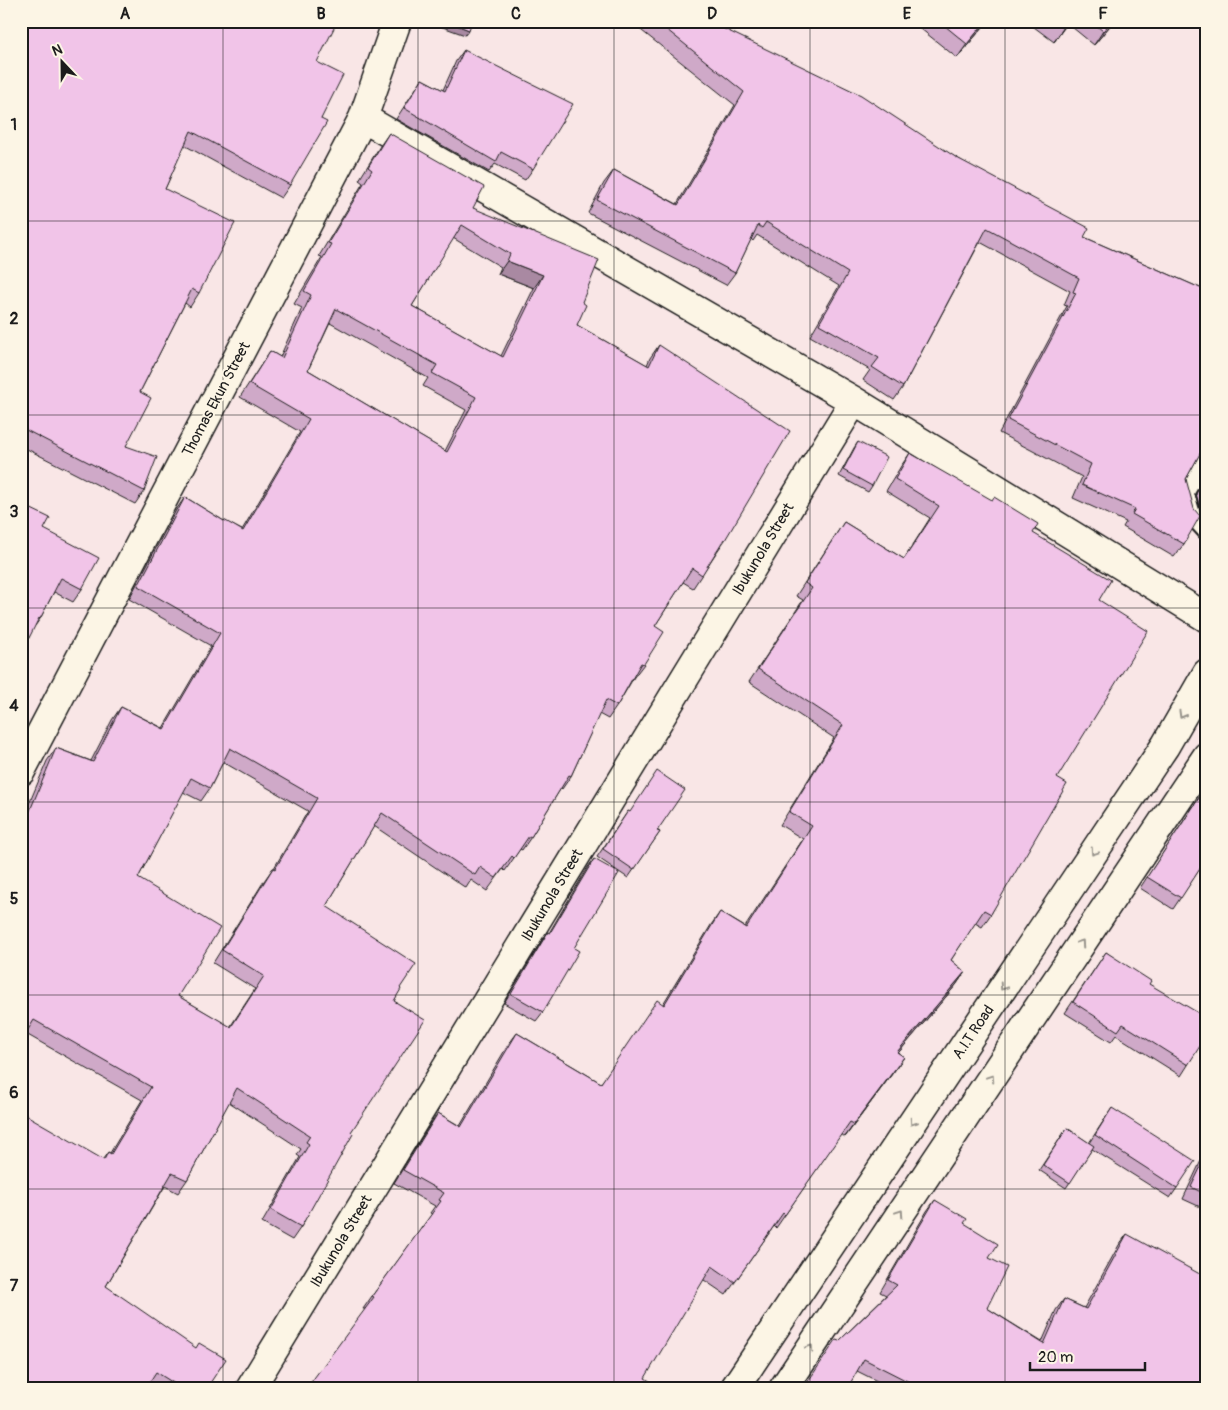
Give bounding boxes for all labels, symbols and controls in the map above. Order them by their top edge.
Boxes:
text: A [120,4,131,24]
text: B [316,4,326,24]
text: C [511,4,521,24]
text: D [707,4,717,24]
text: E [903,4,912,24]
text: F [1098,4,1108,24]
north arrow [38,38,88,88]
text: N [50,41,65,60]
text: 1 [11,115,17,135]
text: 2 [10,309,19,329]
street label: Thomas Ekun Street [178,338,255,460]
street label: Ibukunola Street [728,499,799,599]
text: 3 [10,502,19,522]
text: 4 [9,696,19,716]
one-way arrow [1179,710,1189,719]
street label: Ibukunola Street [517,845,588,945]
one-way arrow [1091,846,1100,855]
text: 5 [10,889,19,909]
one-way arrow [1075,940,1084,949]
one-way arrow [1000,981,1009,990]
street label: A.I.T Road [948,1002,998,1063]
one-way arrow [985,1075,994,1084]
text: 6 [9,1083,19,1103]
one-way arrow [910,1116,919,1125]
street label: Ibukunola Street [306,1191,377,1291]
one-way arrow [894,1210,903,1219]
text: 7 [10,1276,19,1296]
scale bar [1030,1340,1146,1372]
one-way arrow [804,1345,813,1354]
text: 20 m [1038,1348,1073,1367]

